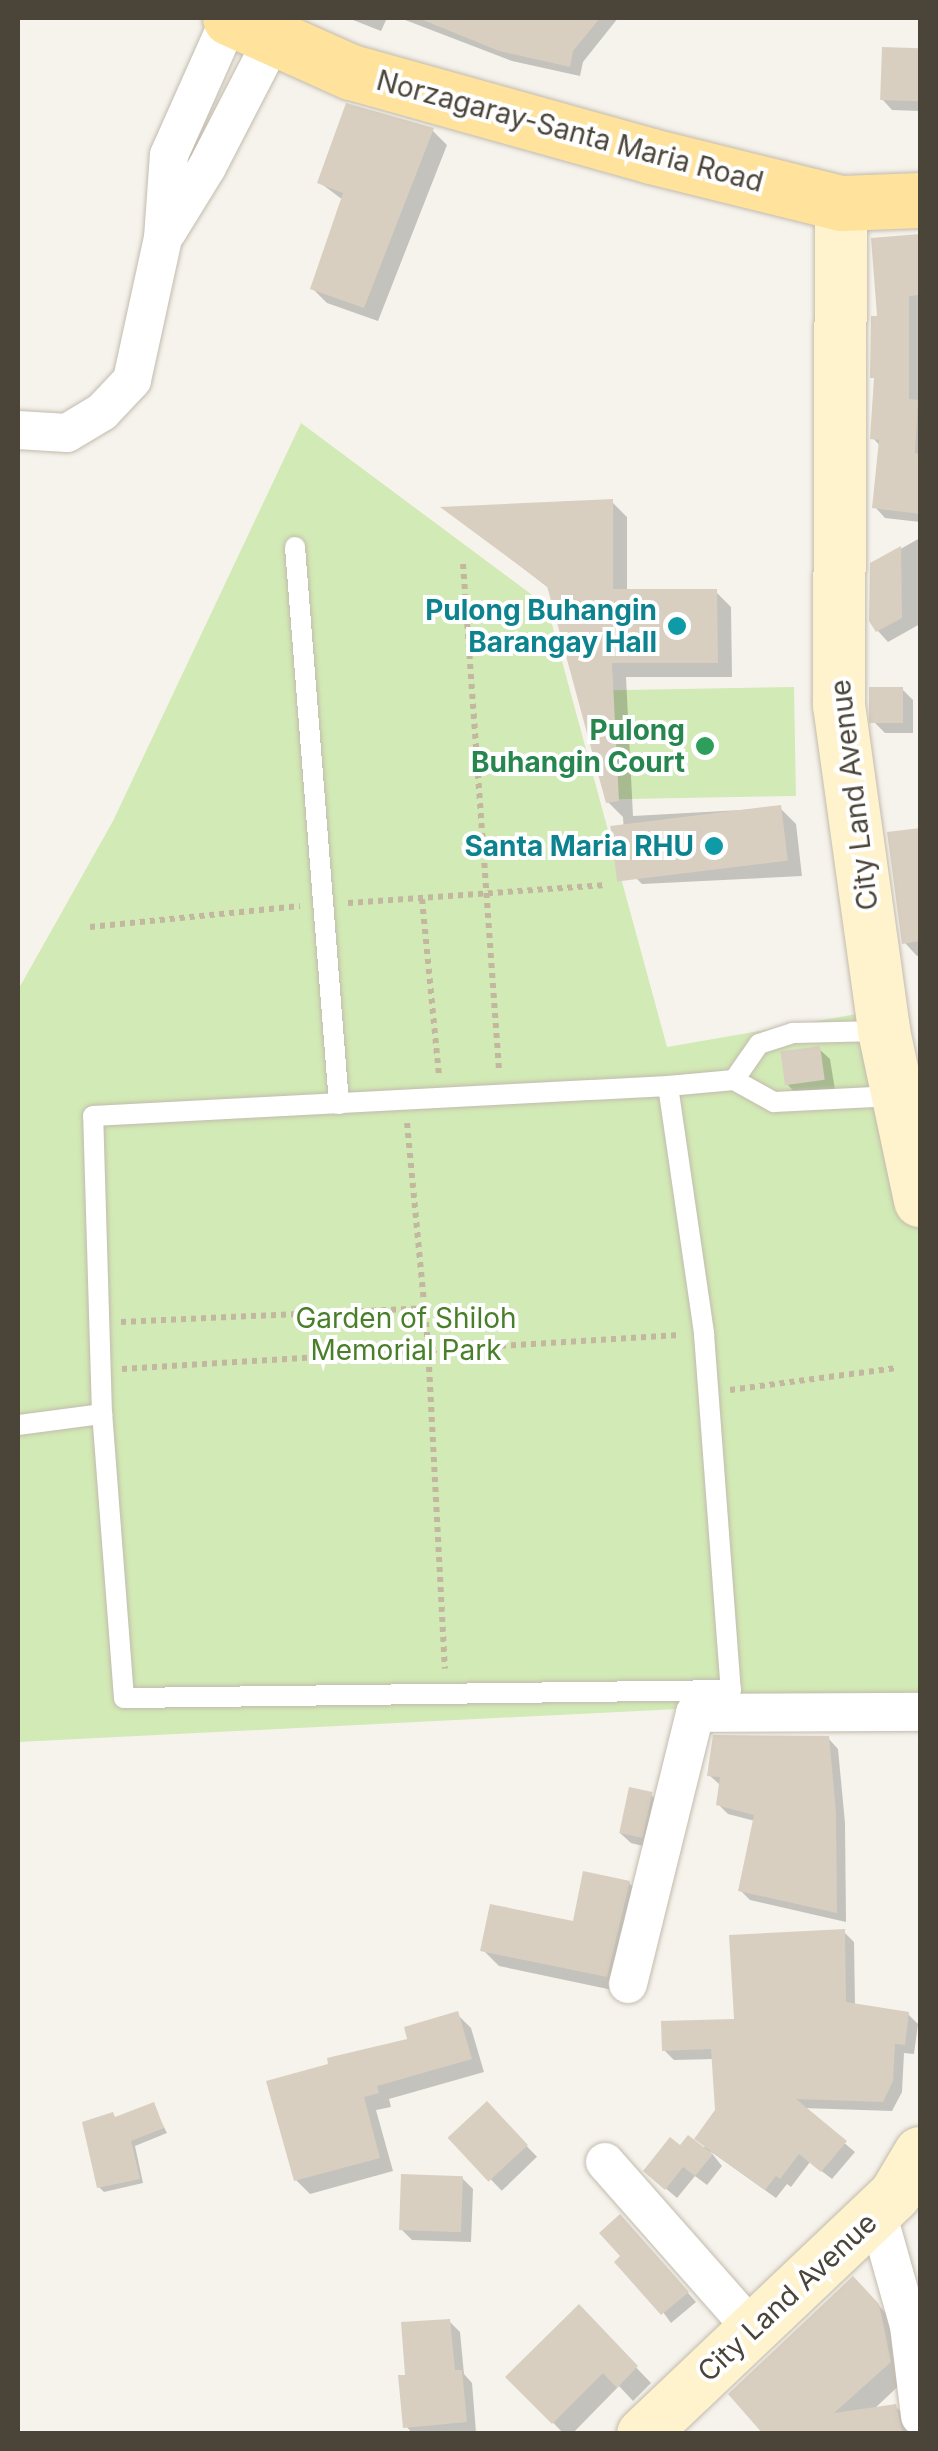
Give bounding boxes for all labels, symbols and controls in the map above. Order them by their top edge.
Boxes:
street label: Norzagaray-Santa Maria Road [373,63,767,199]
place label: Pulong Buhangin Barangay Hall [425,593,657,659]
marker: Pulong Buhangin Barangay Hall [666,615,688,637]
street label: City Land Avenue [823,678,885,912]
place label: Pulong Buhangin Court [471,713,685,779]
marker: Pulong Buhangin Court [694,735,716,757]
place label: Santa Maria RHU [464,829,694,863]
marker: Santa Maria RHU [703,835,725,857]
park label: Garden of Shiloh Memorial Park [295,1301,517,1367]
street label: City Land Avenue [691,2206,883,2388]

